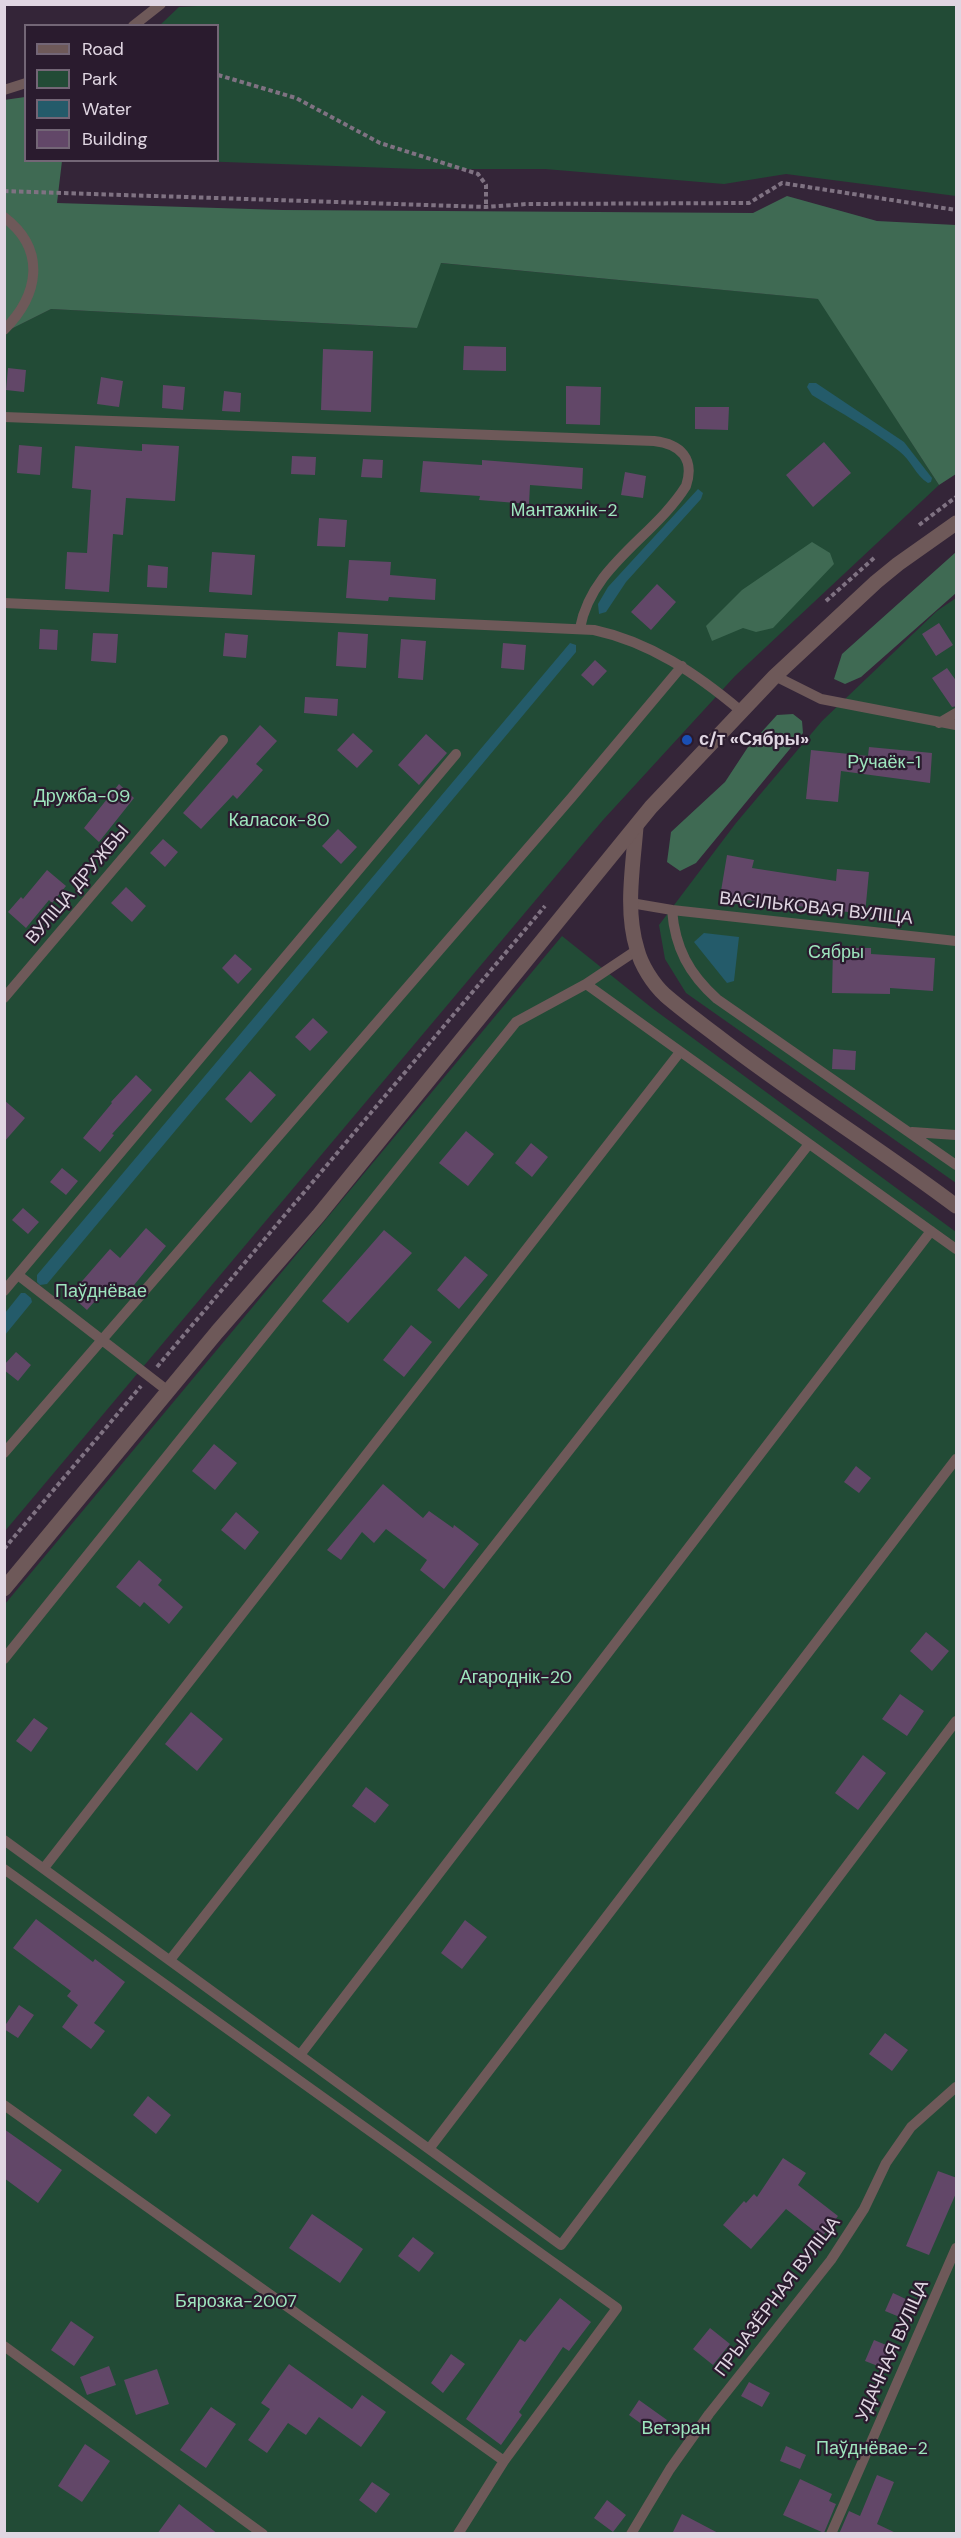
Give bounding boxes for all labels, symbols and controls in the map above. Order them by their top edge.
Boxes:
legend [24,24,219,162]
text: Road [82,37,124,61]
text: Park [82,67,118,91]
text: Water [82,97,132,121]
text: Building [82,127,147,151]
park label: Мантажнік-2 [510,500,618,522]
place label: с/т «Сябры» [699,729,809,751]
marker: с/т «Сябры» [680,733,694,747]
park label: Ручаёк-1 [847,752,921,774]
park label: Дружба-09 [34,786,130,808]
park label: Каласок-80 [228,810,330,832]
street label: ВУЛІЦА ДРУЖБЫ [22,821,134,949]
street label: ВАСІЛЬКОВАЯ ВУЛІЦА [718,888,914,930]
park label: Сябры [808,942,864,964]
park label: Паўднёвае [55,1281,147,1303]
park label: Агароднік-20 [460,1667,572,1689]
street label: ПРЫАЗЁРНАЯ ВУЛІЦА [711,2213,845,2381]
street label: УДАЧНАЯ ВУЛІЦА [852,2277,934,2425]
park label: Бярозка-2007 [175,2291,297,2313]
park label: Ветэран [642,2418,710,2440]
park label: Паўднёвае-2 [816,2438,928,2460]

